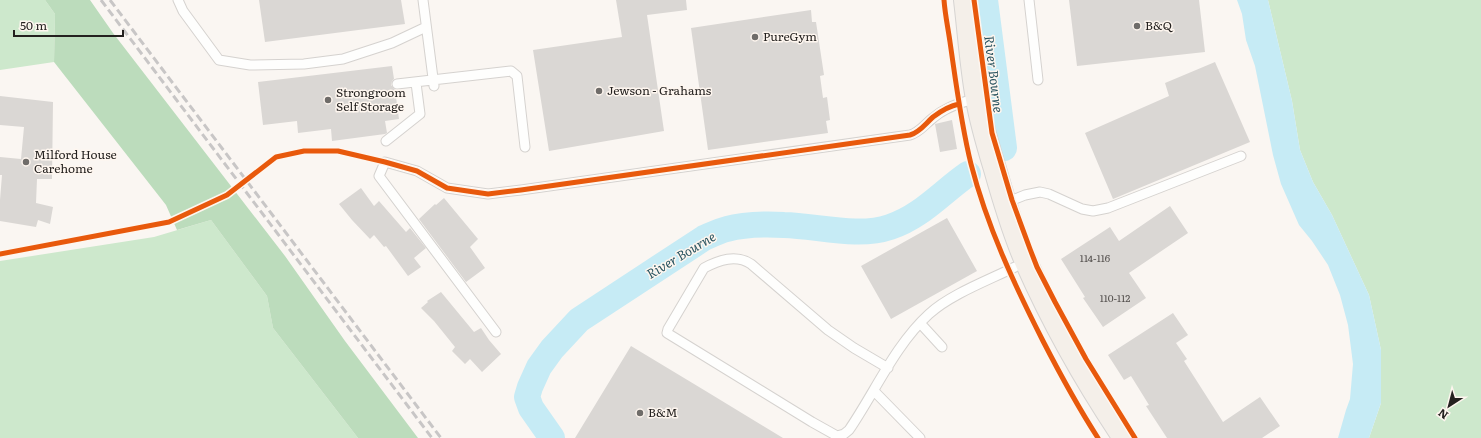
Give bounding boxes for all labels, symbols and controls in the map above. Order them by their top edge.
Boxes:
scale bar [14,12,123,38]
text: 50 m [20,16,47,34]
place label: B&Q [1145,16,1174,34]
marker: B&Q [1132,21,1142,31]
place label: PureGym [763,27,817,45]
marker: PureGym [750,32,760,42]
water label: River Bourne [980,34,1009,114]
place label: Jewson - Grahams [607,81,712,99]
place label: Strongroom Self Storage [336,83,406,115]
marker: Jewson - Grahams [594,86,604,96]
marker: Strongroom Self Storage [323,95,333,105]
place label: Milford House Carehome [34,145,117,177]
marker: Milford House Carehome [21,157,31,167]
water label: River Bourne [643,226,719,283]
house number: 114-116 [1080,250,1111,265]
house number: 110-112 [1100,290,1130,305]
north arrow [1429,386,1469,426]
place label: B&M [648,403,677,421]
text: N [1434,406,1451,424]
marker: B&M [635,408,645,418]

